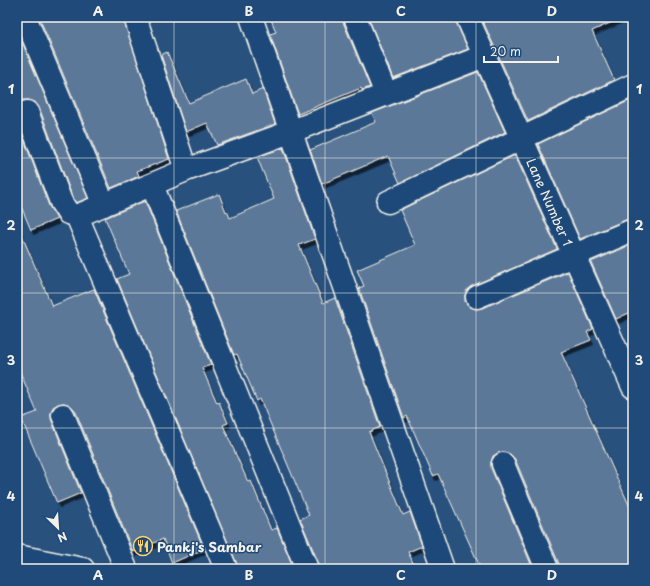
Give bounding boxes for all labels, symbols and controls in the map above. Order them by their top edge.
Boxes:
text: A [93,1,103,20]
text: B [245,1,254,20]
text: C [396,1,406,20]
text: D [547,1,557,20]
scale bar [484,38,558,64]
text: 20 m [490,42,521,60]
text: 1 [8,79,14,98]
text: 1 [636,79,642,98]
street label: Lane Number 1 [522,155,578,249]
text: 2 [6,215,16,234]
text: 2 [634,215,644,234]
text: 3 [7,350,16,369]
text: 3 [635,350,644,369]
text: 4 [7,486,16,505]
text: 4 [635,486,644,505]
north arrow [38,508,78,548]
text: N [55,528,70,547]
restaurant icon: Pankj's Sambar [132,535,154,557]
place label: Pankj's Sambar [157,537,262,556]
text: A [93,565,103,584]
text: B [245,565,254,584]
text: C [396,565,406,584]
text: D [547,565,557,584]

